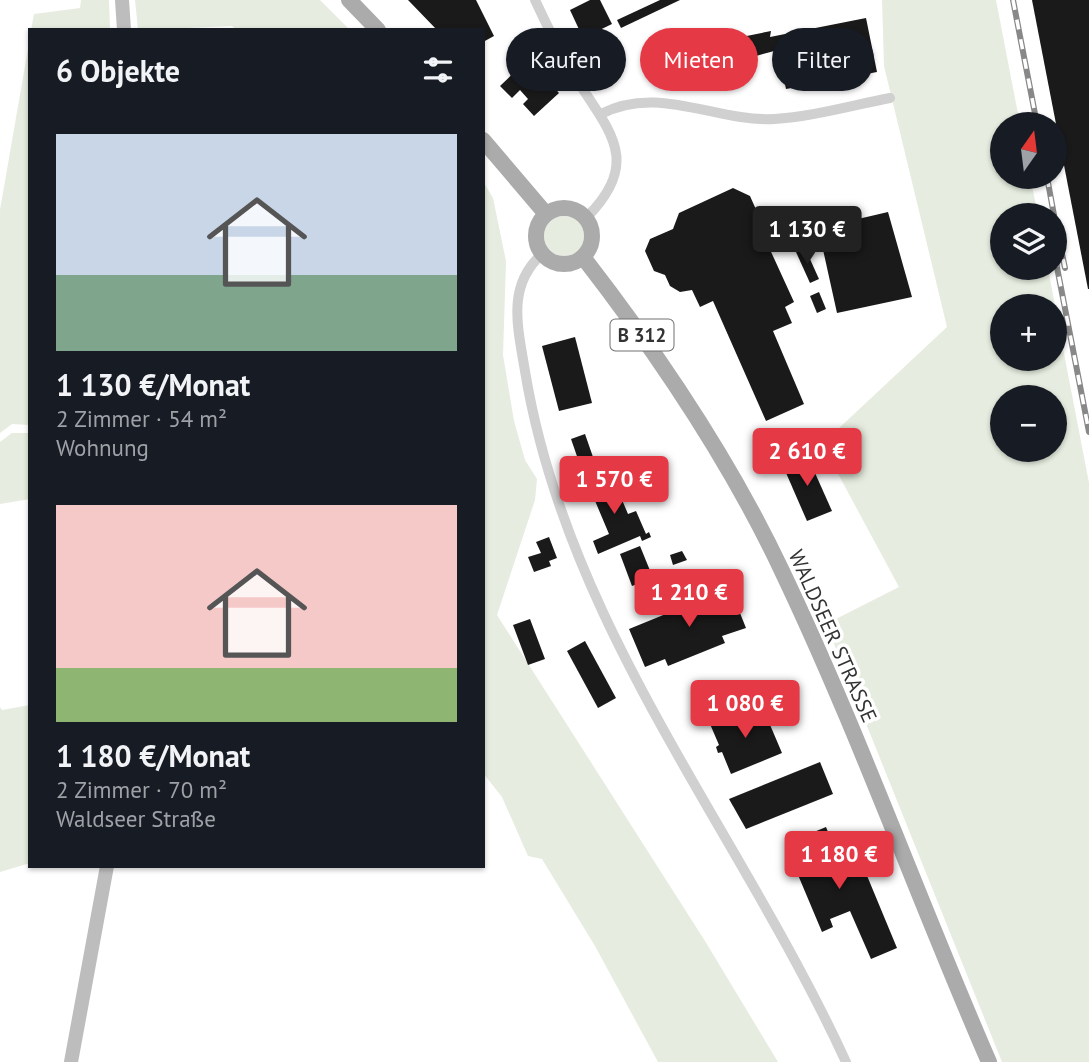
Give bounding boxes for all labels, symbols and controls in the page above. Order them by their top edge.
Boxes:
chip: Kaufen [506,28,626,91]
chip: Mieten [640,28,758,91]
chip: Filter [772,28,874,91]
text: 6 Objekte [56,51,180,90]
icon: filters [419,51,457,89]
north arrow [990,112,1068,189]
map controls [990,112,1067,462]
icon: home [194,179,320,305]
button: layers [990,203,1067,280]
pin: 1 130 € [742,206,872,266]
text: 1 130 € [769,214,845,243]
button: + [990,294,1067,371]
road number: B 312 [610,320,674,350]
text: 1 130 €/Monat [56,365,250,404]
button: − [990,385,1067,462]
text: 2 Zimmer · 54 m² [56,404,227,433]
pin: 2 610 € [742,428,872,488]
text: Wohnung [56,433,149,462]
text: 2 610 € [769,436,845,465]
pin: 1 570 € [549,456,679,516]
text: 1 570 € [576,464,652,493]
street label: WALDSEER STRASSE [783,546,883,726]
icon: home [194,550,320,676]
pin: 1 210 € [624,570,754,629]
text: 1 210 € [651,577,727,606]
pin: 1 080 € [680,680,810,740]
text: 1 080 € [707,688,783,717]
text: 1 180 €/Monat [56,736,250,775]
text: 2 Zimmer · 70 m² [56,775,227,804]
text: Waldseer Straße [56,804,216,833]
pin: 1 180 € [774,832,904,891]
text: 1 180 € [801,839,877,868]

